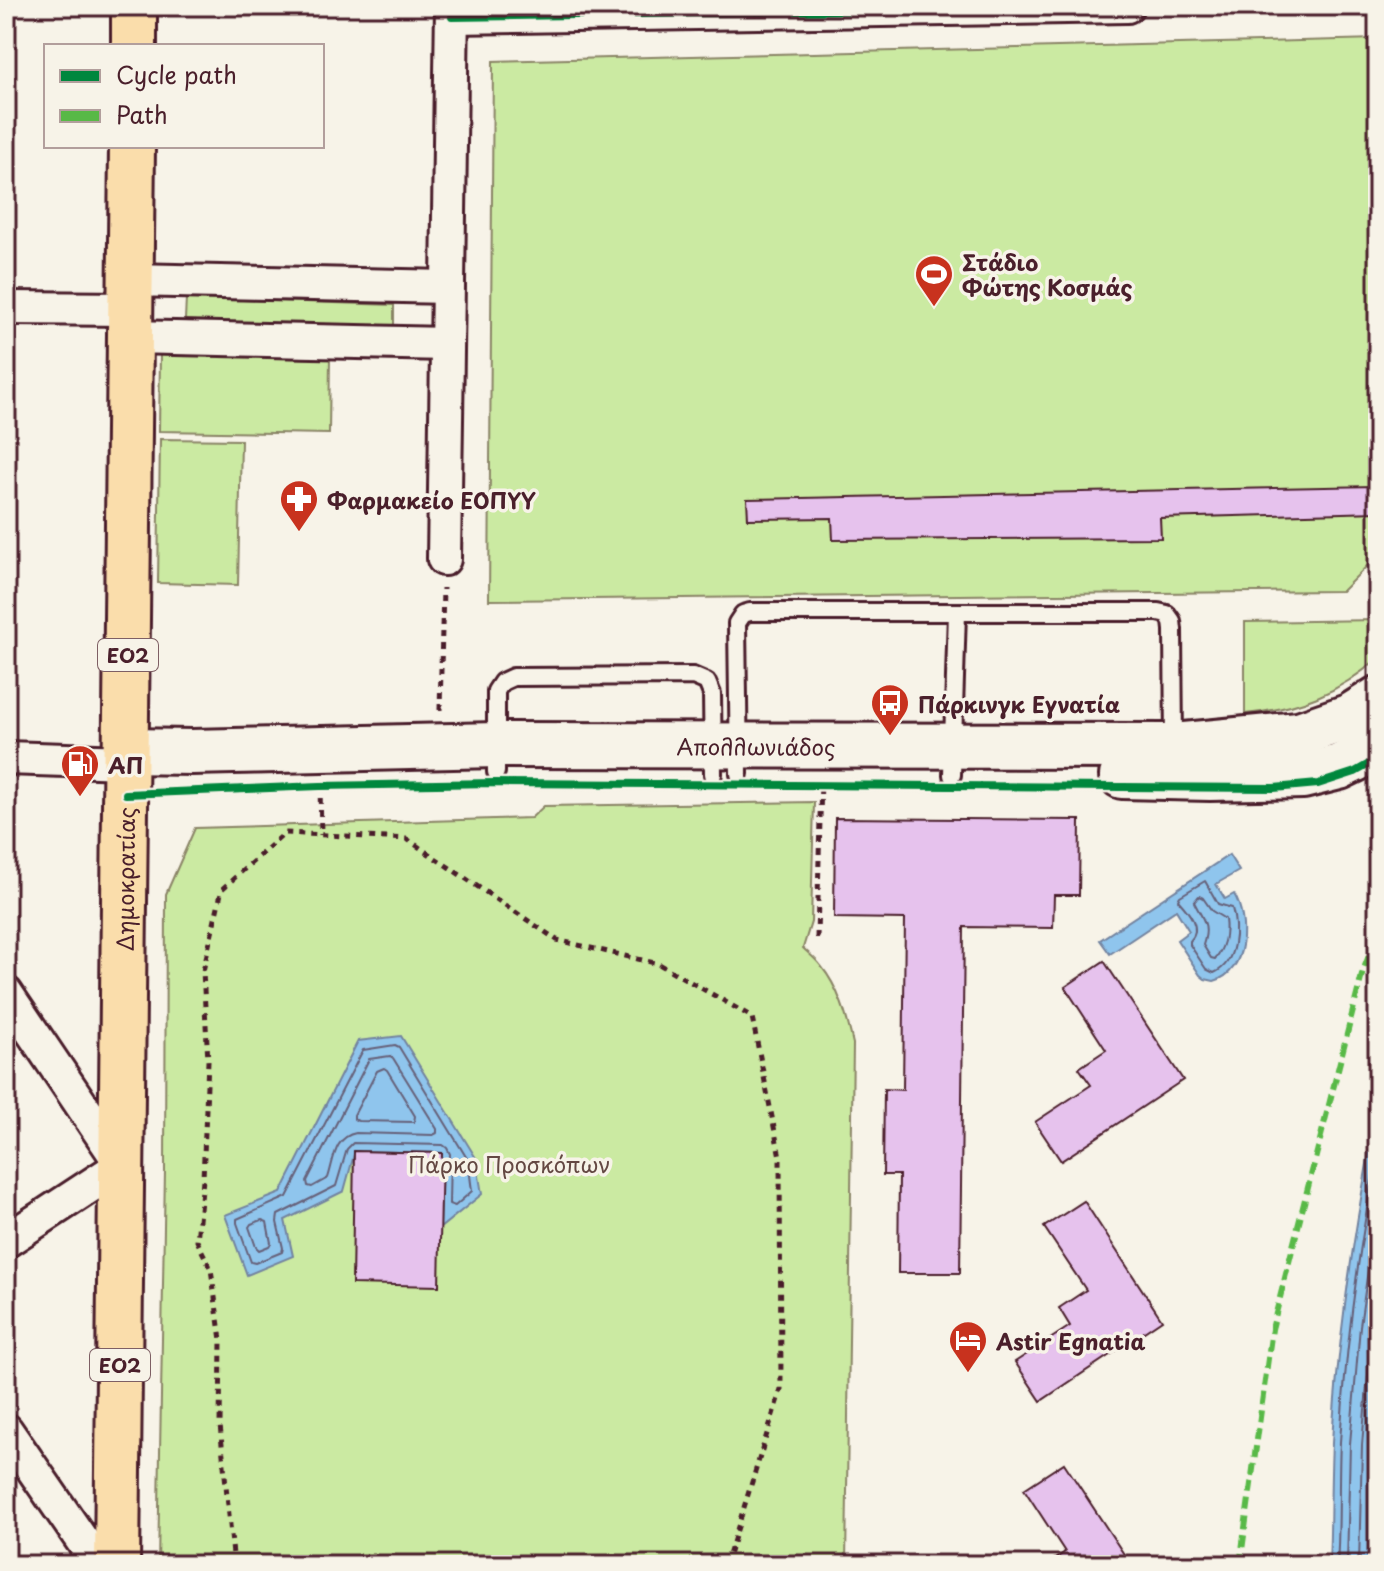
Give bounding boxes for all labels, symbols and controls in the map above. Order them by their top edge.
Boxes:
legend [44,44,324,148]
text: Cycle path [116,56,237,92]
text: Path [116,96,168,132]
place label: Στάδιο Φώτης Κοσμάς [962,245,1133,303]
sports icon: Στάδιο Φώτης Κοσμάς [913,253,955,308]
pharmacy icon: Φαρμακείο ΕΟΠΥΥ [278,478,320,533]
place label: Φαρμακείο ΕΟΠΥΥ [327,483,536,516]
road number: ΕΟ2 [98,639,158,671]
bus stop icon: Πάρκινγκ Εγνατία [869,682,911,737]
place label: Πάρκινγκ Εγνατία [918,687,1120,720]
street label: Απολλωνιάδος [677,729,835,762]
fuel station icon: ΑΠ [59,743,101,798]
place label: ΑΠ [108,748,143,781]
street label: Δημοκρατίας [107,807,142,951]
park label: Πάρκο Προσκόπων [408,1147,611,1180]
hotel icon: Astir Egnatia [947,1319,989,1374]
place label: Astir Egnatia [995,1324,1146,1357]
road number: ΕΟ2 [90,1349,150,1381]

